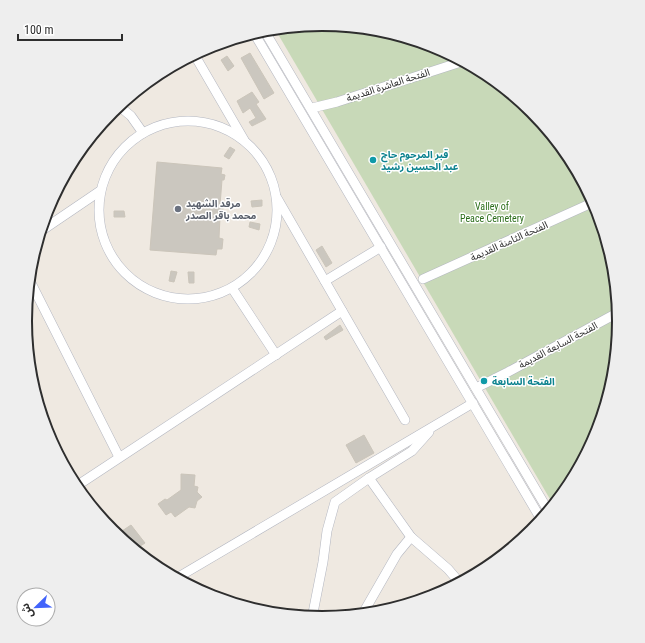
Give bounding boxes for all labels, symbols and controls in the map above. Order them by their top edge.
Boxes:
scale bar [18,16,122,42]
text: 100 m [24,23,54,37]
street label: الفتحة العاشرة القديمة [345,66,431,105]
place label: قبر المرحوم حاج عبد الحسين رشيد [381,148,459,173]
marker: قبر المرحوم حاج عبد الحسين رشيد [368,155,378,165]
place label: مرقد الشهيد محمد باقر الصدر [185,197,257,222]
park label: Valley of Peace Cemetery [460,201,524,224]
marker: مرقد الشهيد محمد باقر الصدر [173,204,183,214]
street label: الفتحة الثامنة القديمة [469,219,549,263]
street label: الفتحة السابعة القديمة [517,320,599,370]
place label: الفتحة السابعة [492,375,555,388]
marker: الفتحة السابعة [479,376,489,386]
north arrow [16,587,56,627]
text: ش [18,601,36,620]

